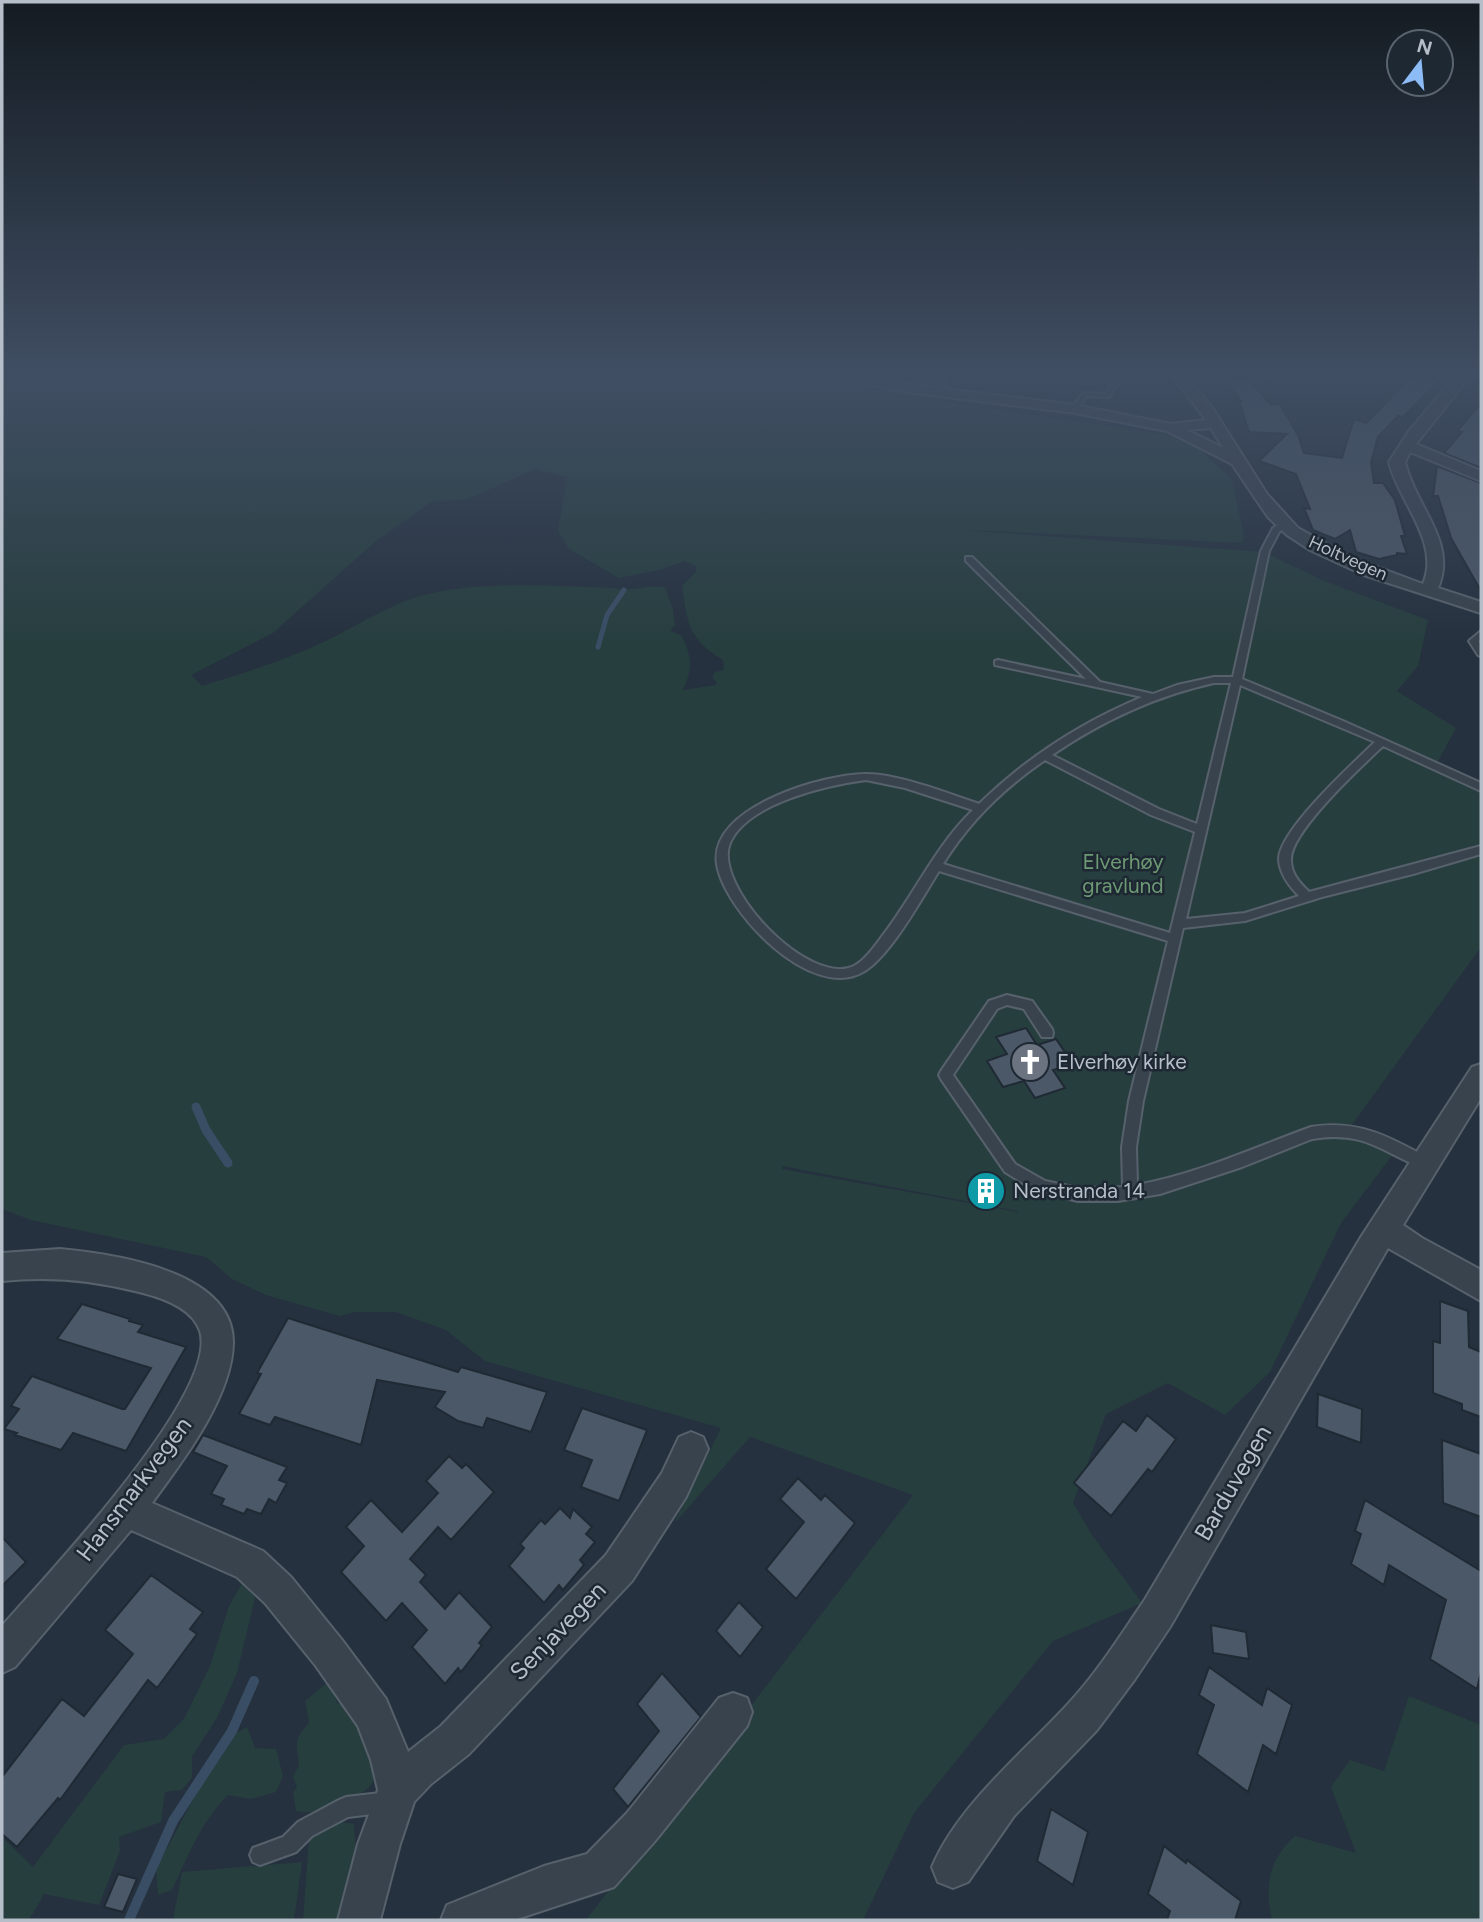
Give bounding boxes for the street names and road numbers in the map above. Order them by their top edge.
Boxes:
street label: Holtvegen [1305,531,1391,585]
street label: Hansmarkvegen [70,1411,197,1567]
street label: Barduvegen [1188,1420,1277,1546]
street label: Senjavegen [504,1575,612,1686]

